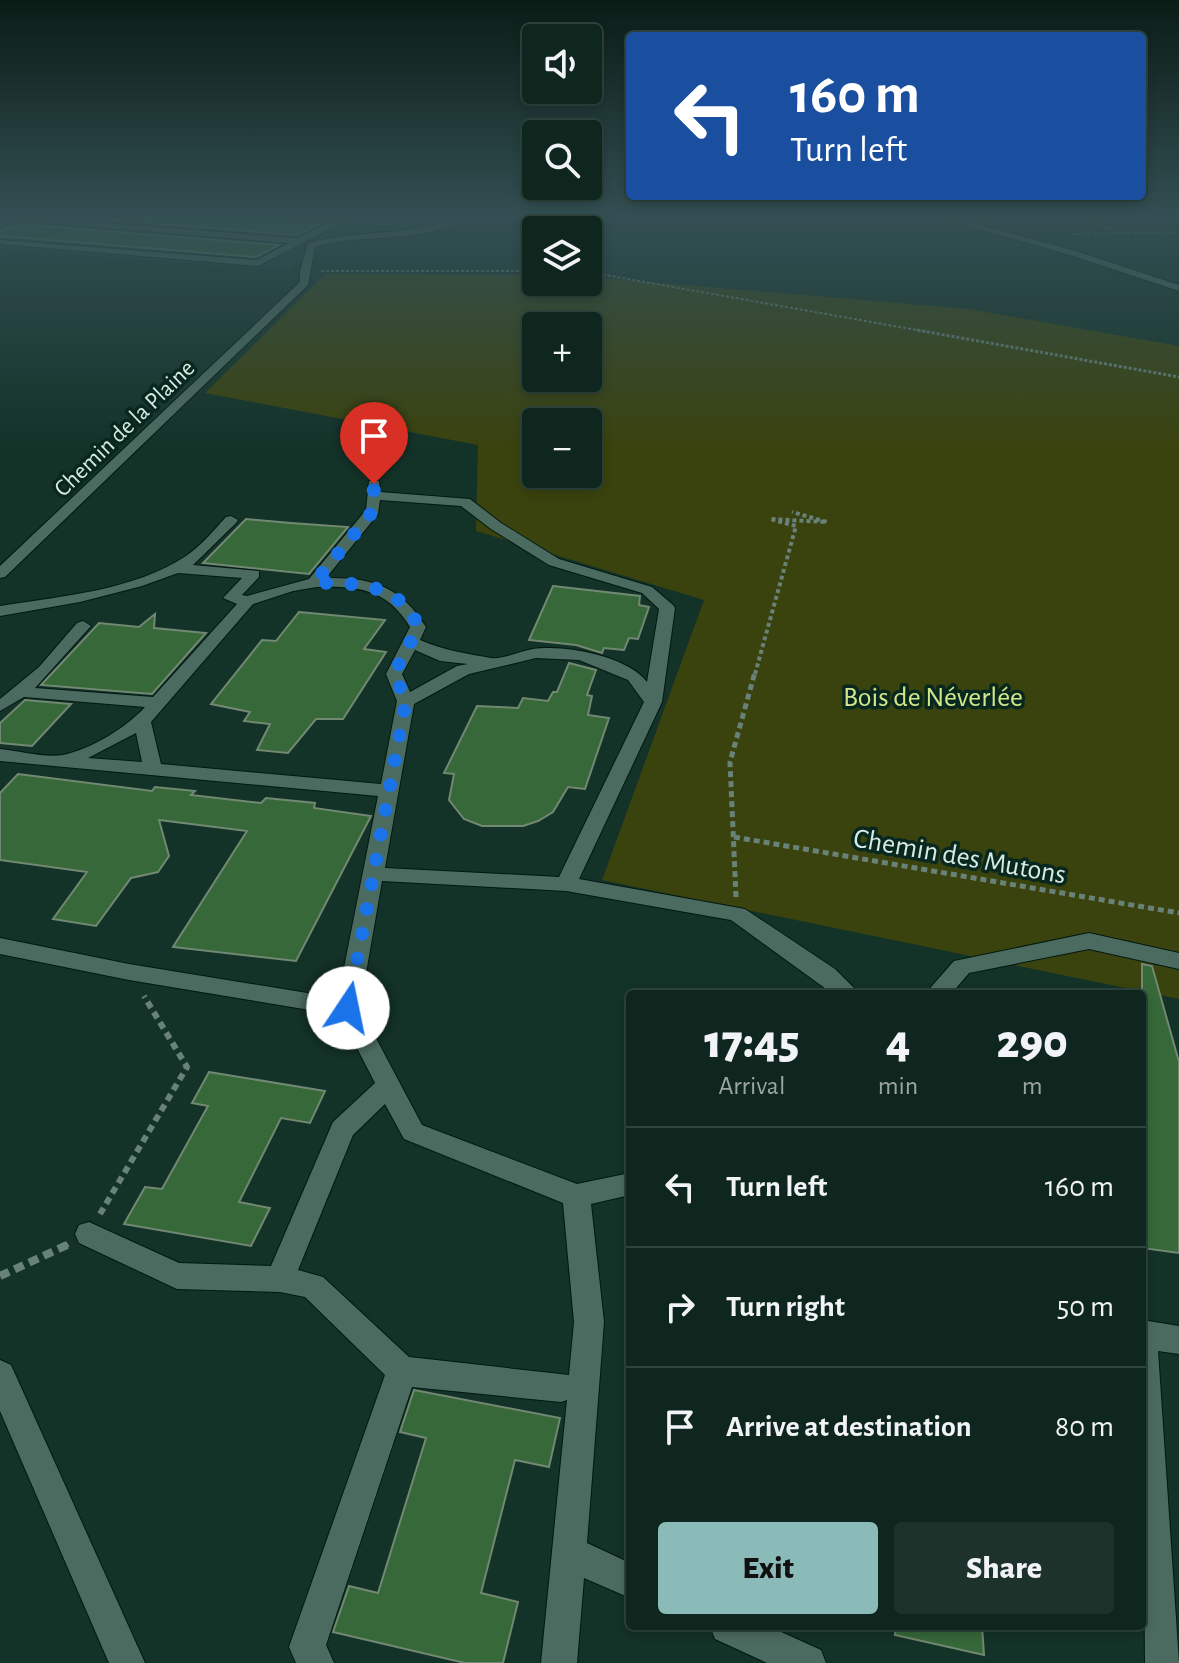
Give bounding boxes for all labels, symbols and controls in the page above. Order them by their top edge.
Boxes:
map controls [522,24,602,488]
button: sound [522,24,602,104]
icon: left [658,64,762,168]
text: 160 m [790,67,920,123]
button: search [522,120,602,200]
text: Turn left [790,132,907,168]
button: layers [522,216,602,296]
button: + [522,312,602,392]
street label: Chemin de la Plaine [50,356,199,501]
pin [340,402,408,484]
button: − [522,408,602,488]
icon: arrive [352,414,396,458]
park label: Bois de Néverlée [843,684,1023,712]
street label: Chemin des Mutons [851,824,1068,889]
position arrow [306,966,390,1050]
text: 17:45 [704,1019,800,1067]
text: 4 [886,1019,910,1067]
text: 290 [996,1019,1068,1067]
text: Arrival [718,1073,785,1099]
text: min [878,1073,918,1099]
text: m [1022,1073,1043,1099]
icon: left [658,1165,702,1209]
text: Turn left [726,1172,827,1202]
text: 160 m [1045,1172,1114,1202]
icon: right [658,1285,702,1329]
text: Turn right [726,1292,845,1322]
text: 50 m [1057,1292,1114,1322]
icon: arrive [658,1405,702,1449]
text: Arrive at destination [726,1412,972,1442]
text: 80 m [1055,1412,1114,1442]
button: Exit [658,1522,878,1614]
button: Share [894,1522,1114,1614]

